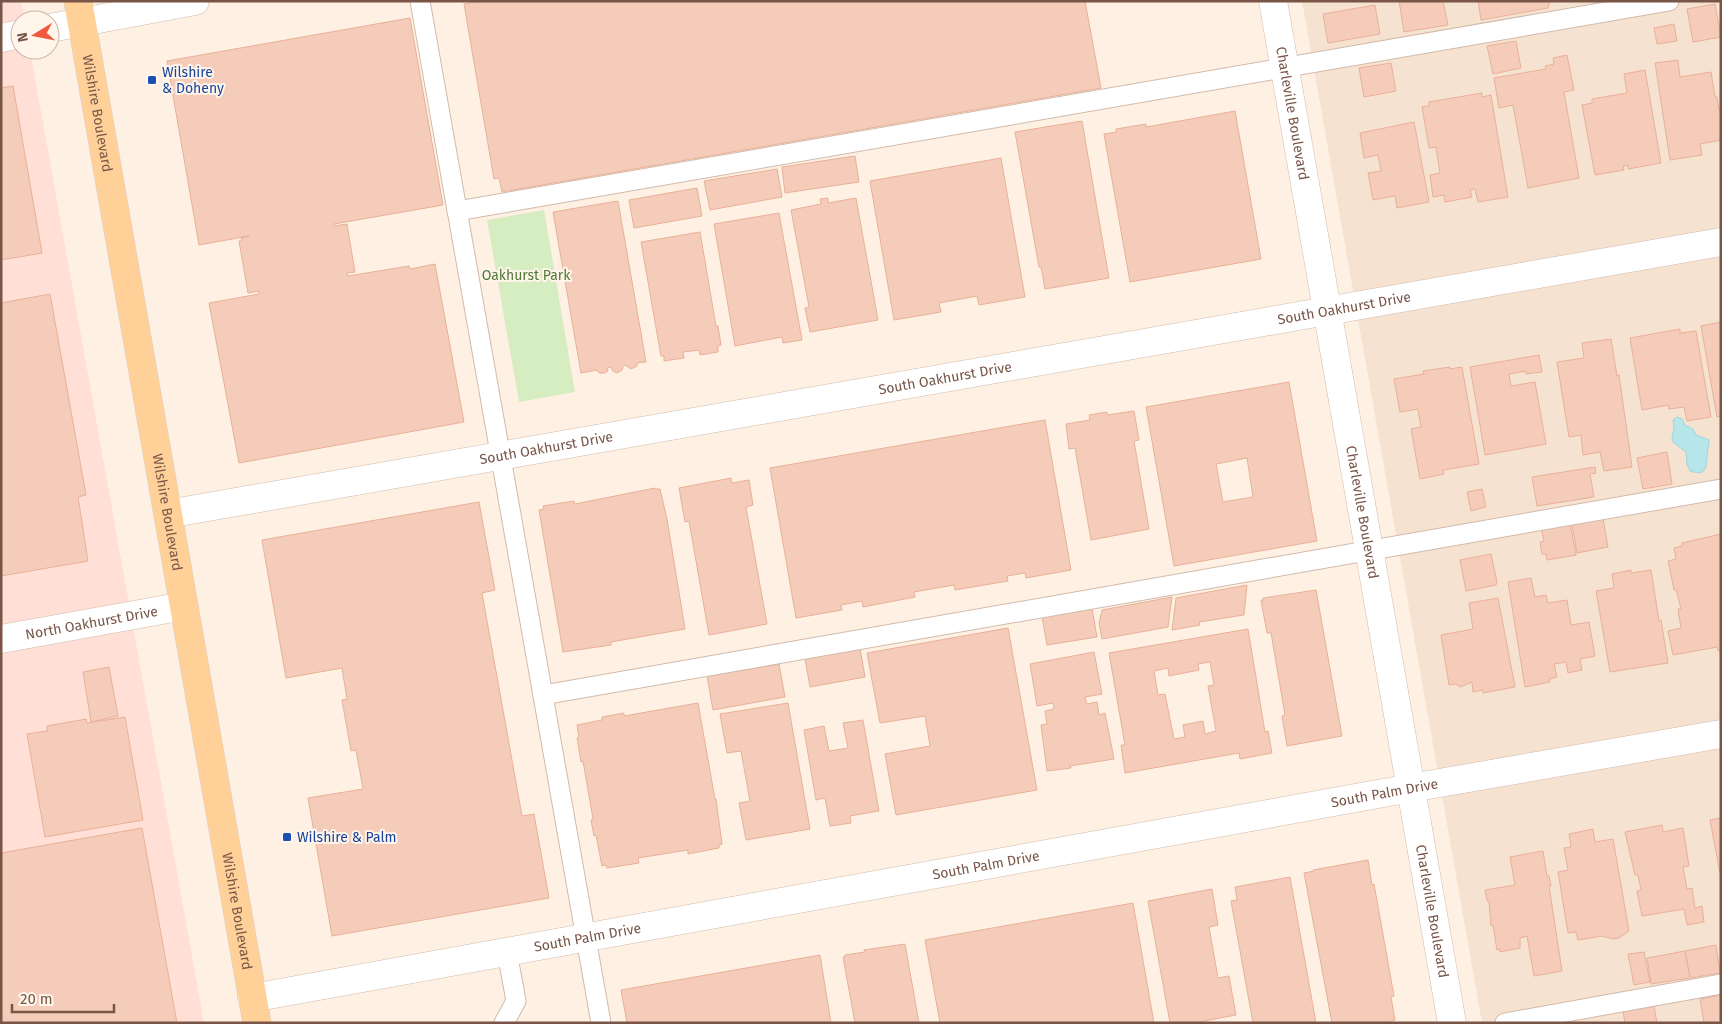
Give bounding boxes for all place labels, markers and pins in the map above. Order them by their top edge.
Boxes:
place label: Wilshire & Doheny [162,64,224,97]
marker: Wilshire & Doheny [146,74,158,86]
place label: Wilshire & Palm [297,829,396,846]
marker: Wilshire & Palm [281,831,293,843]

